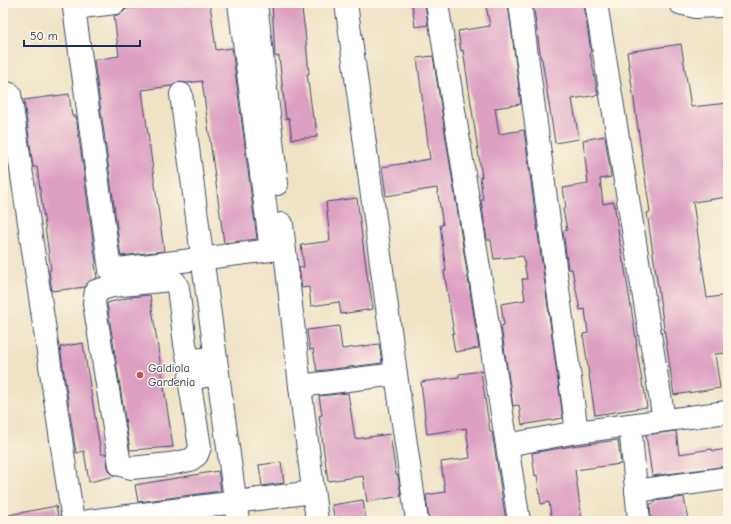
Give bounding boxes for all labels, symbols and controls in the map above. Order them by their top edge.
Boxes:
scale bar [24,22,140,48]
text: 50 m [30,29,58,43]
place label: Galdiola Gardenia [148,361,195,389]
marker: Galdiola Gardenia [135,370,145,380]

